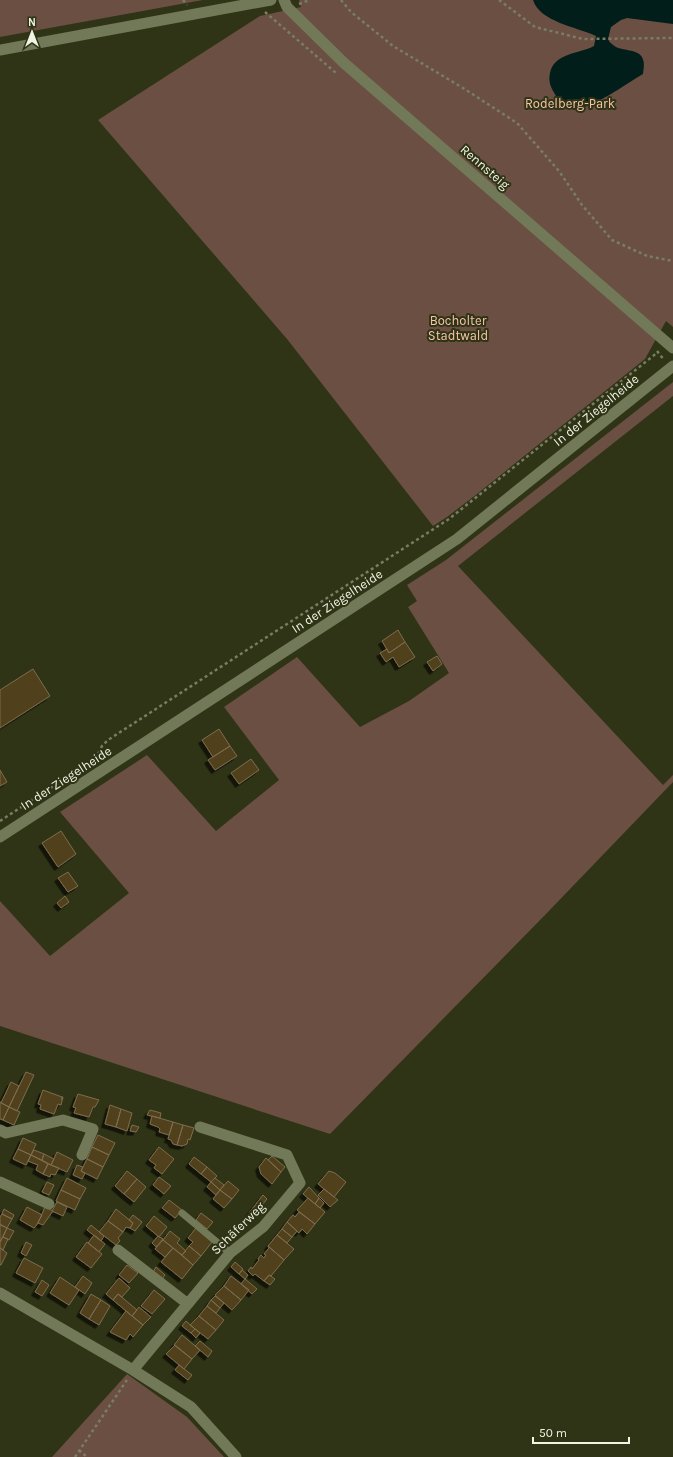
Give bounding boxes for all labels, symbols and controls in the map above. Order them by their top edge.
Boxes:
north arrow [12,12,52,52]
text: N [28,16,36,29]
park label: Rodelberg-Park [525,96,615,111]
street label: Rennsteig [457,142,513,193]
park label: Bocholter Stadtwald [428,313,488,343]
street label: In der Ziegelheide [550,371,642,449]
street label: In der Ziegelheide [289,566,386,636]
street label: In der Ziegelheide [18,743,115,813]
street label: Schäferweg [208,1198,268,1257]
scale bar [533,1419,629,1445]
text: 50 m [539,1426,567,1440]

